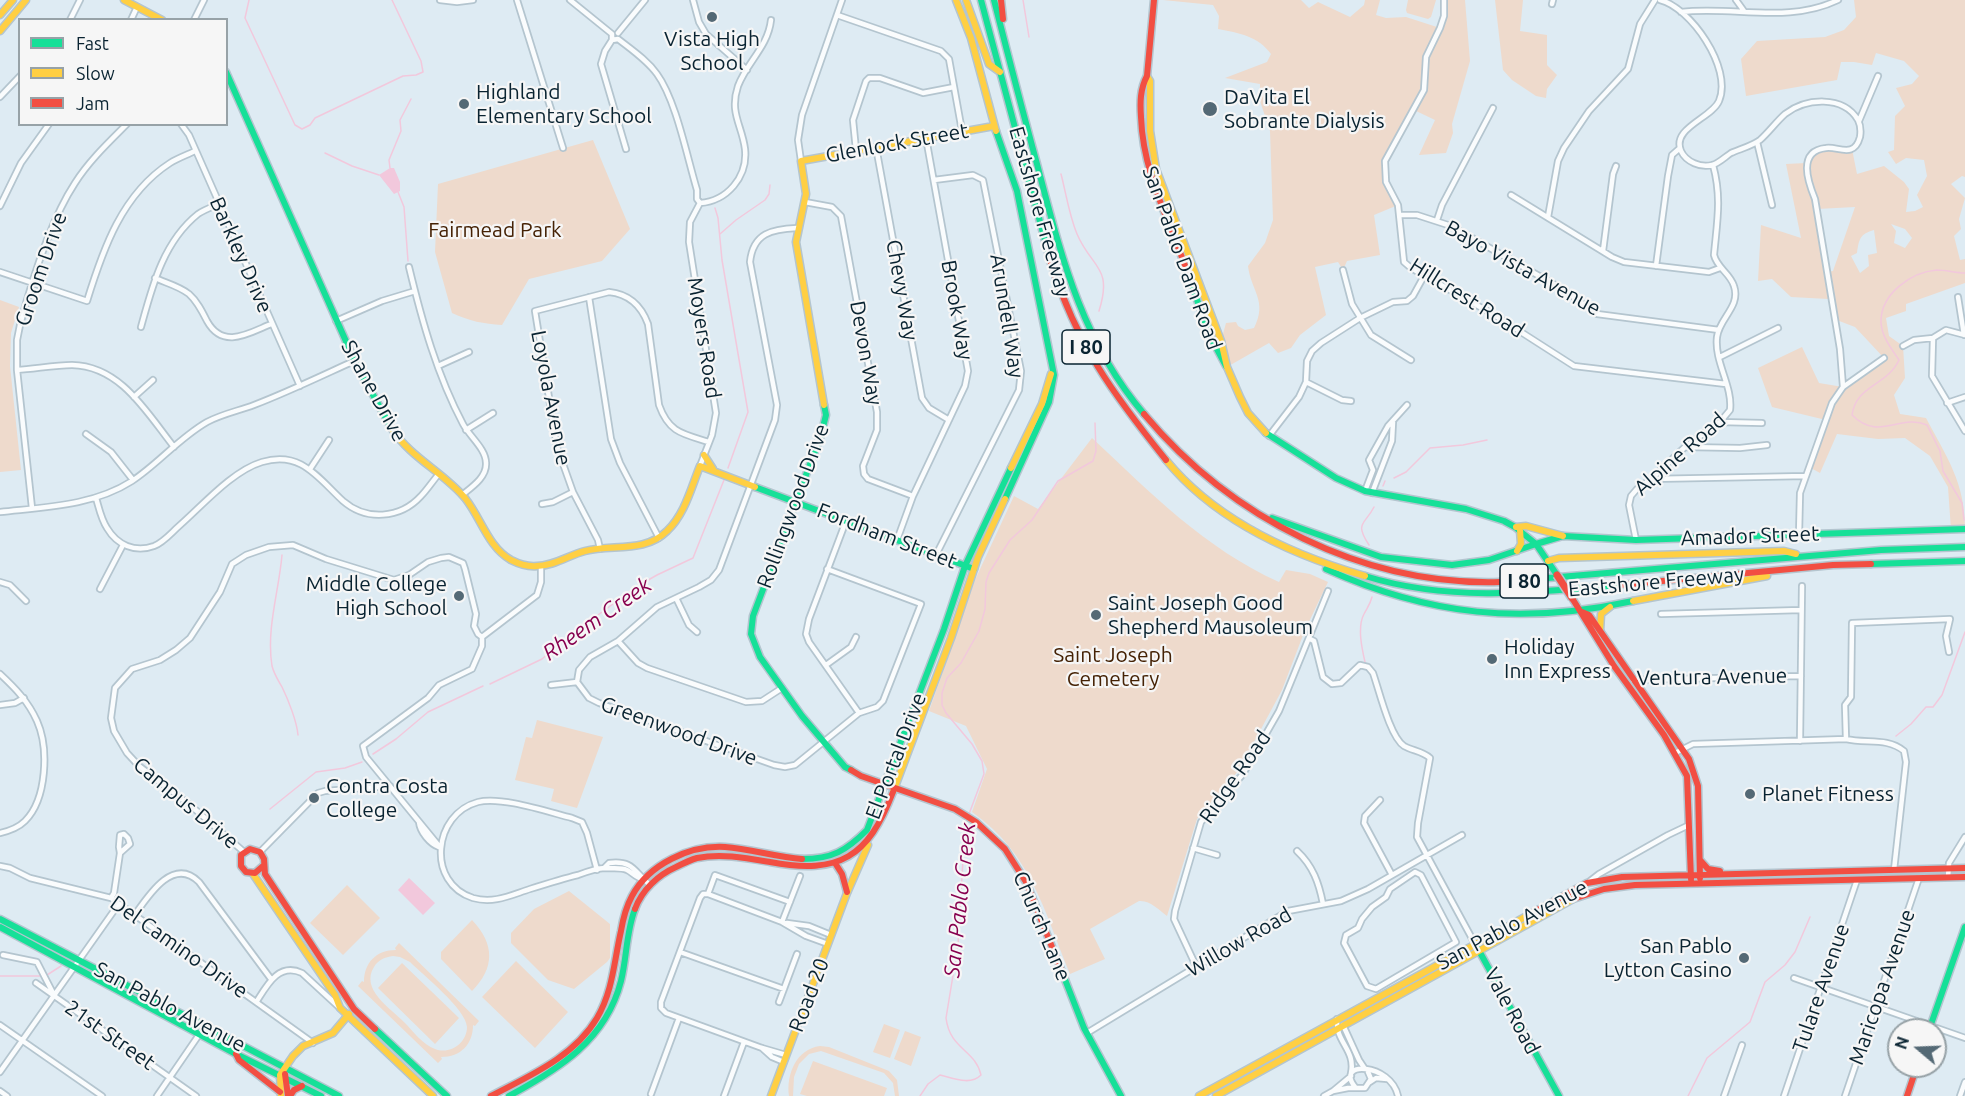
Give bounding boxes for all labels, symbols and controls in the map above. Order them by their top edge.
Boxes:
marker: Vista High School [705,10,719,24]
legend [18,18,228,126]
place label: Vista High School [664,26,760,76]
text: Fast [76,33,109,53]
text: Slow [76,63,115,83]
place label: Highland Elementary School [476,79,652,129]
place label: DaVita El Sobrante Dialysis [1224,84,1385,134]
text: Jam [76,93,110,113]
marker: Highland Elementary School [457,97,471,111]
marker: DaVita El Sobrante Dialysis [1201,100,1219,118]
street label: Glenlock Street [824,118,970,168]
street label: Eastshore Freeway [1004,124,1076,300]
street label: San Pablo Dam Road [1137,163,1227,353]
street label: Barkley Drive [204,193,278,317]
street label: Groom Drive [10,209,72,329]
street label: Bayo Vista Avenue [1441,215,1605,321]
park label: Fairmead Park [428,217,562,243]
street label: Chevy Way [881,238,923,342]
street label: Arundell Way [985,252,1029,380]
street label: Hillcrest Road [1405,253,1529,343]
street label: Brook Way [936,258,978,362]
street label: Moyers Road [682,276,726,400]
street label: Devon Way [844,299,888,407]
street label: Loyola Avenue [526,328,576,468]
road number: I 80 [1062,330,1110,364]
street label: Shane Drive [336,336,412,446]
street label: Alpine Road [1629,407,1731,501]
street label: Rollingwood Drive [752,420,834,592]
street label: Fordham Street [813,498,961,574]
street label: Amador Street [1680,521,1820,551]
street label: Eastshore Freeway [1567,562,1745,602]
road number: I 80 [1500,564,1548,598]
place label: Middle College High School [306,571,447,621]
water label: Rheem Creek [537,572,657,666]
marker: Middle College High School [452,589,466,603]
place label: Saint Joseph Good Shepherd Mausoleum [1108,590,1313,640]
marker: Saint Joseph Good Shepherd Mausoleum [1089,608,1103,622]
place label: Holiday Inn Express [1504,634,1611,684]
park label: Saint Joseph Cemetery [1053,642,1173,692]
marker: Holiday Inn Express [1485,652,1499,666]
street label: Ventura Avenue [1636,663,1788,691]
street label: El Portal Drive [860,689,932,823]
street label: Greenwood Drive [597,691,761,771]
street label: Ridge Road [1194,726,1276,828]
street label: Campus Drive [128,752,244,854]
place label: Contra Costa College [326,773,448,823]
place label: Planet Fitness [1762,781,1894,807]
marker: Planet Fitness [1743,787,1757,801]
marker: Contra Costa College [307,791,321,805]
water label: San Pablo Creek [939,821,981,979]
street label: Church Lane [1008,867,1076,985]
street label: San Pablo Avenue [1432,875,1592,975]
street label: Del Camino Drive [105,890,253,1004]
street label: Willow Road [1182,902,1296,982]
street label: Maricopa Avenue [1844,906,1920,1068]
street label: Tulare Avenue [1787,920,1855,1056]
place label: San Pablo Lytton Casino [1604,933,1732,983]
marker: San Pablo Lytton Casino [1737,951,1751,965]
street label: Road 20 [783,955,835,1035]
street label: San Pablo Avenue [90,957,250,1057]
street label: Vale Road [1479,964,1545,1058]
street label: 21st Street [60,995,160,1075]
north arrow [1887,1018,1947,1078]
text: N [1891,1034,1912,1051]

